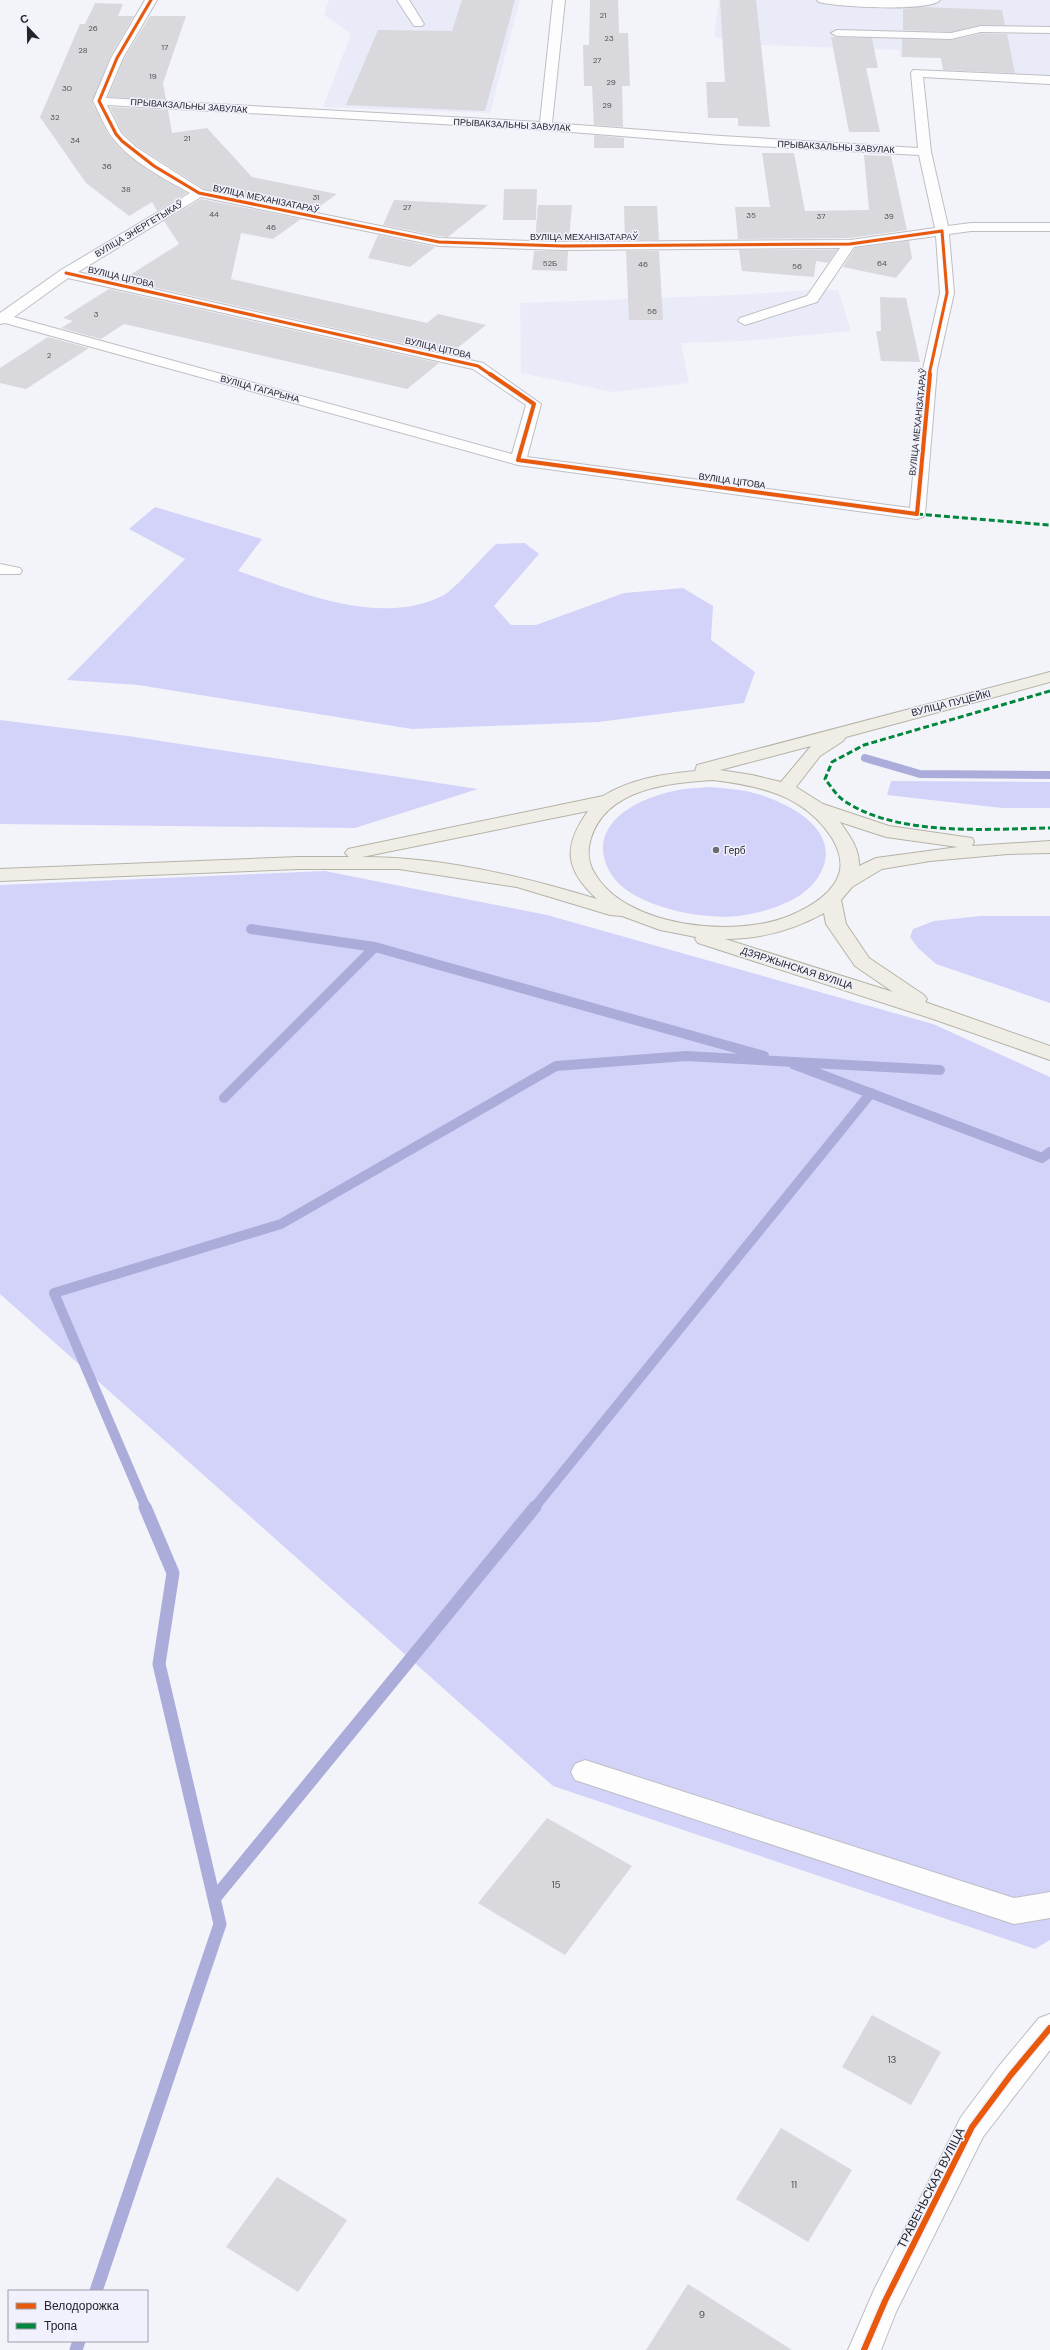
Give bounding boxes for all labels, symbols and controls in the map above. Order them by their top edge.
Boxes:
north arrow [8,8,48,48]
house number: 21 [599,10,607,20]
text: С [18,11,31,27]
house number: 26 [88,23,98,33]
house number: 23 [604,33,614,43]
house number: 17 [162,42,168,52]
house number: 28 [78,45,88,55]
house number: 27 [593,55,601,65]
house number: 19 [149,71,157,81]
house number: 29 [606,77,616,87]
house number: 30 [62,83,73,93]
street label: ПРЫВАКЗАЛЬНЫ ЗАВУЛАК [130,96,249,116]
house number: 29 [602,100,612,110]
house number: 32 [50,112,60,122]
street label: ПРЫВАКЗАЛЬНЫ ЗАВУЛАК [453,116,572,134]
house number: 21 [183,133,191,143]
house number: 34 [70,135,80,145]
street label: ПРЫВАКЗАЛЬНЫ ЗАВУЛАК [777,138,896,156]
house number: 36 [102,161,112,171]
street label: ВУЛІЦА МЕХАНІЗАТАРАЎ [212,182,320,216]
house number: 38 [121,184,131,194]
house number: 31 [312,192,320,202]
street label: ВУЛІЦА ЭНЕРГЕТЫКАЎ [93,198,186,260]
house number: 27 [403,202,411,212]
house number: 44 [209,209,219,219]
house number: 35 [746,210,756,220]
house number: 37 [817,211,825,221]
house number: 39 [884,211,894,221]
house number: 46 [266,222,276,232]
street label: ВУЛІЦА МЕХАНІЗАТАРАЎ [530,231,638,243]
house number: 52Б [543,258,557,268]
house number: 64 [877,258,887,268]
house number: 46 [638,259,648,269]
house number: 56 [792,261,802,271]
street label: ВУЛІЦА ЦІТОВА [87,264,155,290]
house number: 56 [647,306,657,316]
house number: 3 [94,309,99,319]
street label: ВУЛІЦА ЦІТОВА [404,335,472,361]
house number: 2 [47,350,52,360]
street label: ВУЛІЦА МЕХАНІЗАТАРАЎ [906,367,930,476]
street label: ВУЛІЦА ГАГАРЫНА [219,373,301,405]
street label: ВУЛІЦА ЦІТОВА [698,470,766,492]
street label: ВУЛІЦА ПУЦЕЙКІ [910,687,992,719]
place label: Герб [724,844,746,857]
marker: Герб [711,845,721,855]
street label: ДЗЯРЖЫНСКАЯ ВУЛІЦА [739,944,855,992]
house number: 15 [551,1878,561,1891]
house number: 13 [887,2053,897,2066]
street label: ТРАВЕНЬСКАЯ ВУЛІЦА [894,2125,968,2251]
house number: 11 [791,2178,797,2191]
legend [8,2290,148,2342]
text: Велодорожка [44,2298,119,2314]
house number: 9 [699,2308,705,2321]
text: Тропа [44,2318,78,2334]

